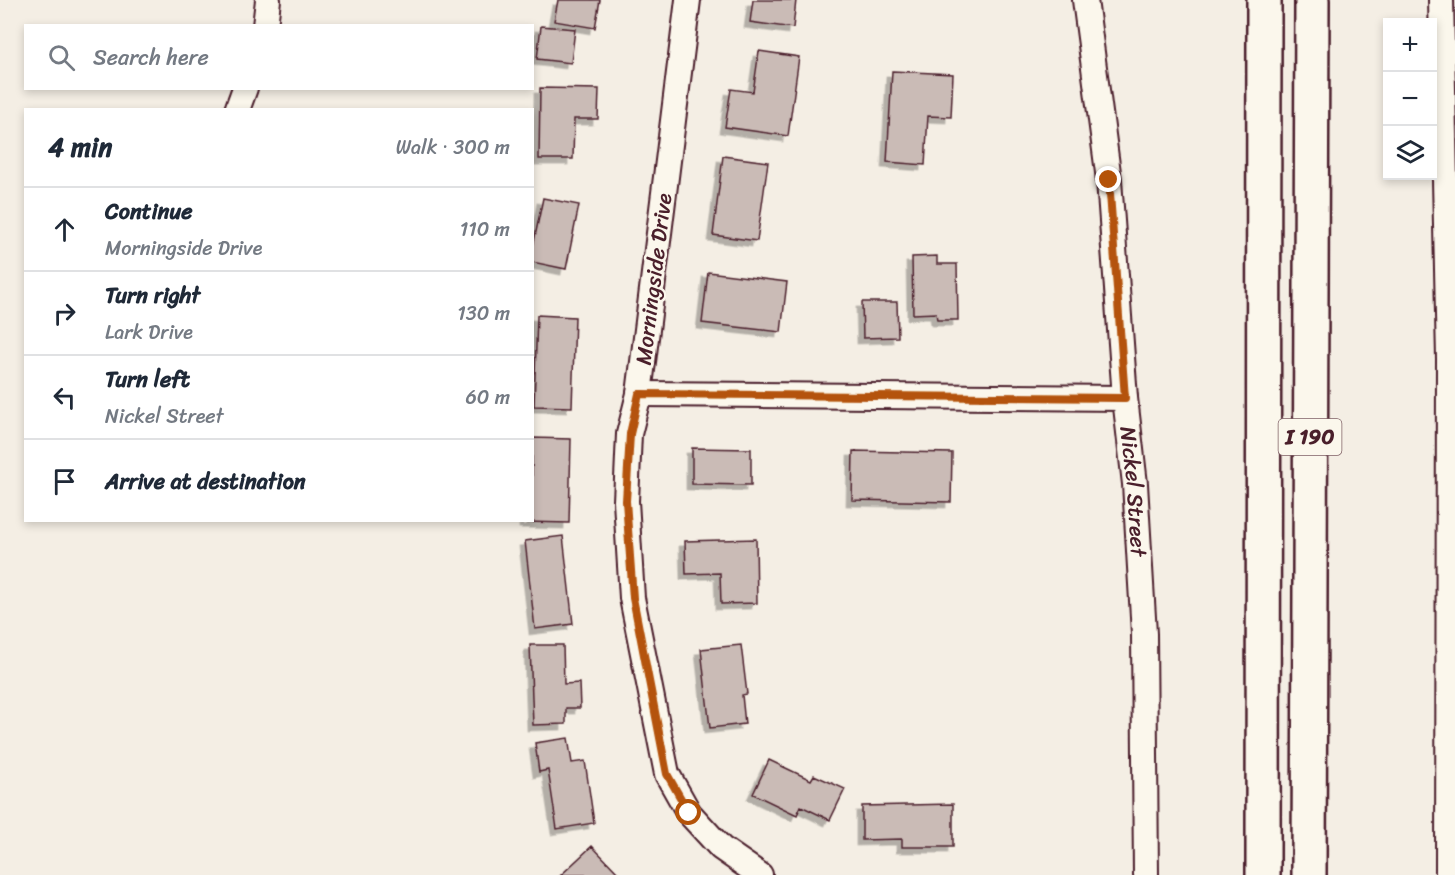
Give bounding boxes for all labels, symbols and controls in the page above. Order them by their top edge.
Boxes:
map controls [1383,18,1437,180]
button: + [1383,18,1437,72]
search box [24,24,534,90]
text: Search here [93,38,209,77]
icon: search [45,41,78,74]
button: − [1383,72,1437,126]
text: 4 min [48,124,112,170]
button: layers [1383,126,1437,180]
text: Walk · 300 m [396,130,510,165]
route end [1095,166,1121,192]
street label: Morningside Drive [624,190,683,367]
text: Continue [105,192,193,231]
text: 110 m [460,212,510,247]
icon: ahead [48,213,81,246]
text: Morningside Drive [105,231,262,266]
text: Turn right [105,276,200,315]
text: 130 m [457,296,510,331]
icon: right [48,297,81,330]
text: Lark Drive [105,315,193,350]
text: Turn left [105,360,190,399]
text: 60 m [465,380,510,415]
icon: left [48,381,81,414]
text: Nickel Street [105,399,224,434]
road number: I 190 [1278,419,1342,455]
street label: Nickel Street [1108,424,1158,559]
text: Arrive at destination [105,462,306,501]
icon: arrive [48,465,81,498]
route start [675,799,701,825]

